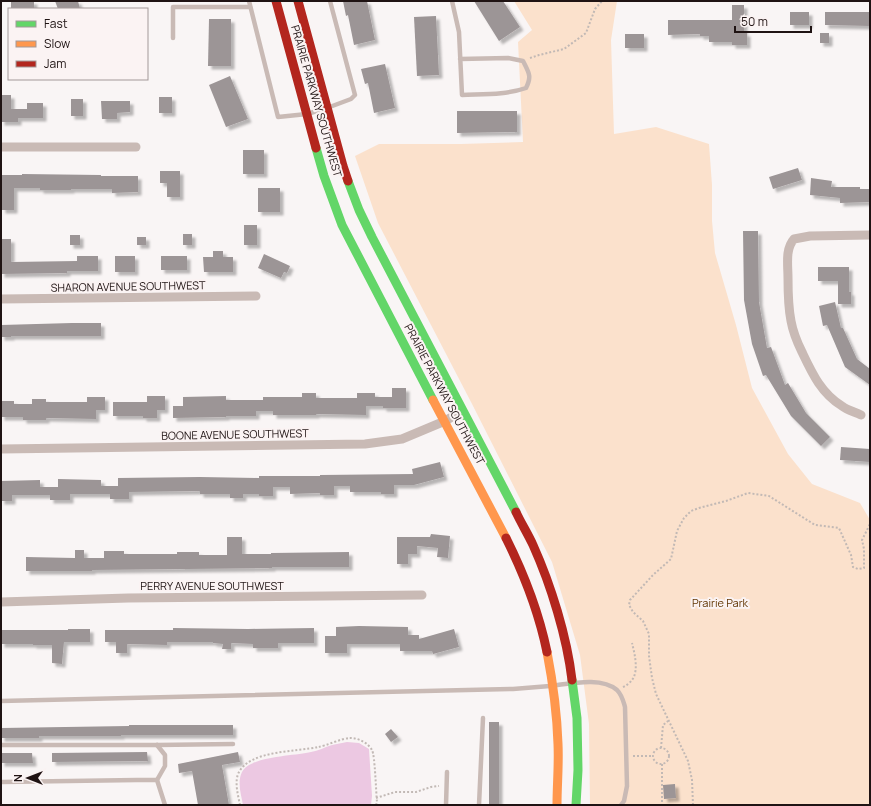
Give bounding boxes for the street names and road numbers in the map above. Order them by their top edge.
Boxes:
street label: PRAIRIE PARKWAY SOUTHWEST [288,23,346,179]
street label: SHARON AVENUE SOUTHWEST [50,277,206,295]
street label: PRAIRIE PARKWAY SOUTHWEST [401,321,489,467]
street label: BOONE AVENUE SOUTHWEST [161,425,309,443]
street label: PERRY AVENUE SOUTHWEST [140,578,284,593]

